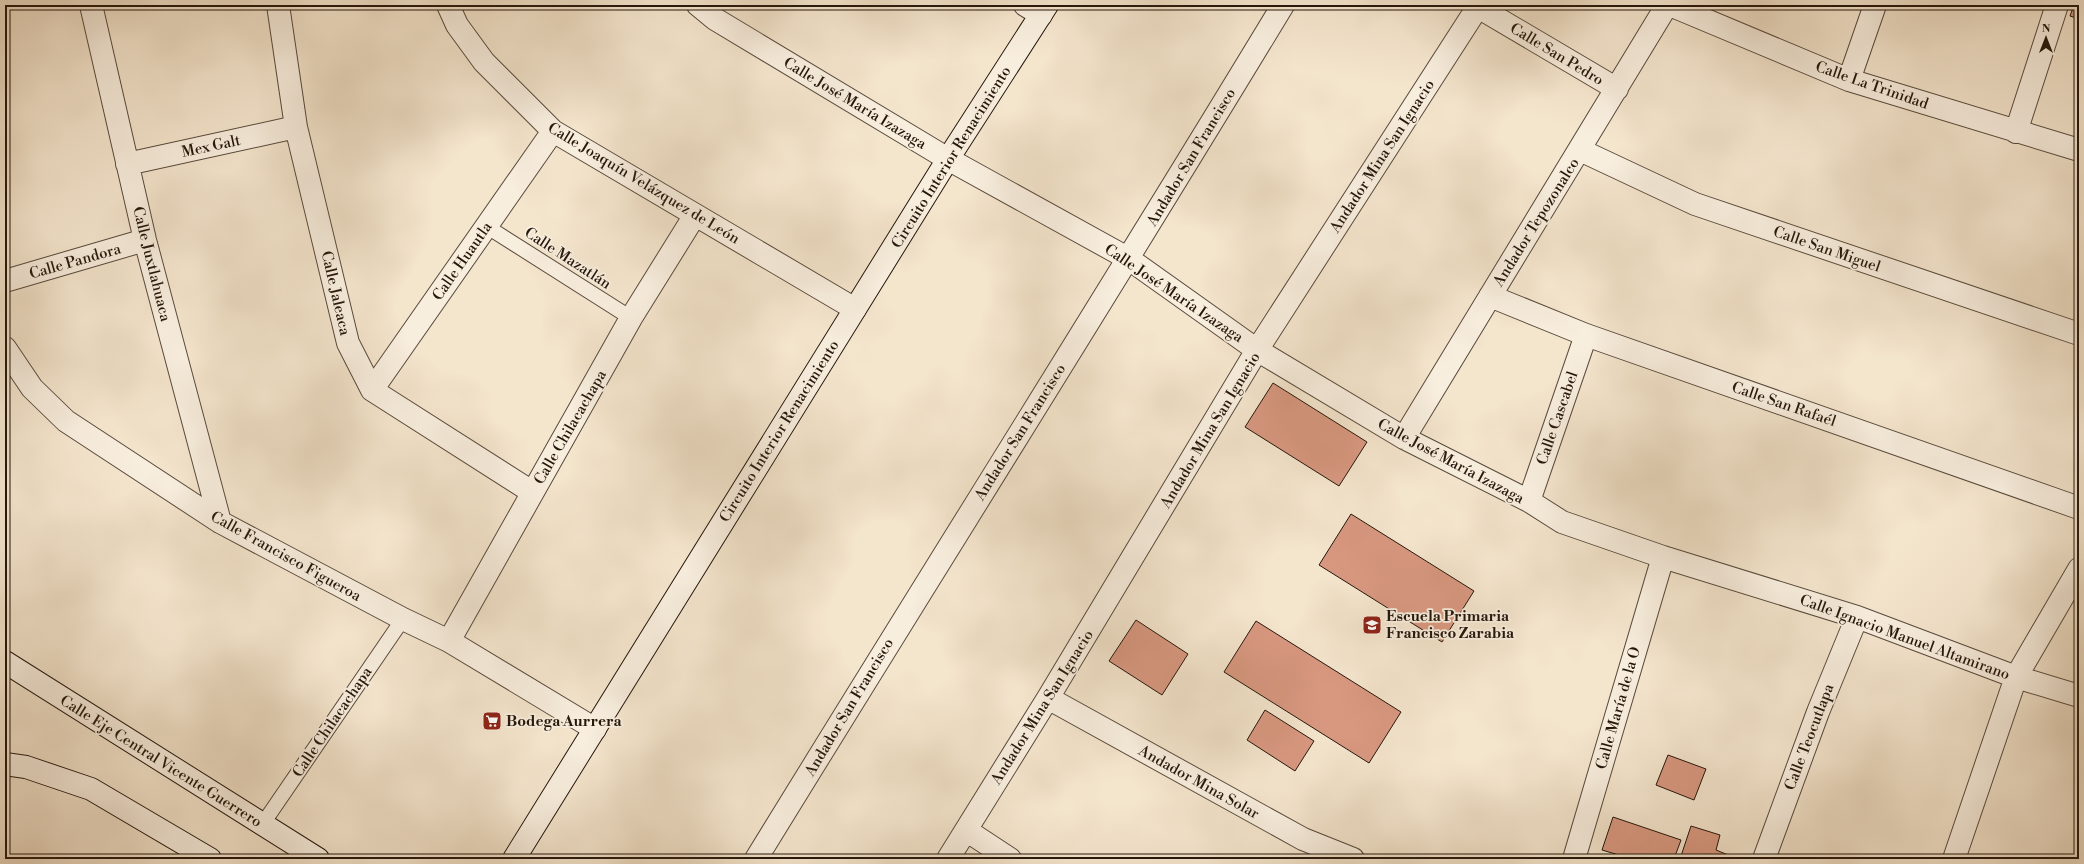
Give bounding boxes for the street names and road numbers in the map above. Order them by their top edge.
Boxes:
street label: Calle San Pedro [1507,19,1607,90]
street label: Calle José María Izazaga [780,53,930,154]
street label: Calle La Trinidad [1813,57,1931,114]
street label: Circuito Interior Renacimiento [887,63,1015,252]
street label: Andador Mina San Ignacio [1325,76,1439,237]
street label: Andador San Francisco [1142,85,1240,231]
street label: Calle Joaquín Velázquez de León [544,118,743,248]
street label: Mex Galt [180,131,243,162]
street label: Andador Tepozonalco [1489,154,1584,291]
street label: Calle Juxtlahuaca [128,205,175,324]
street label: Calle Huautla [428,218,497,304]
street label: Calle San Miguel [1771,222,1884,277]
street label: Calle Mazatlán [521,223,615,294]
street label: Calle Pandora [27,239,124,284]
street label: Calle José María Izazaga [1101,240,1247,347]
street label: Calle Jaleaca [317,249,355,338]
street label: Circuito Interior Renacimiento [715,337,843,526]
street label: Andador Mina San Ignacio [1156,349,1265,513]
street label: Andador San Francisco [970,360,1070,505]
street label: Calle Chilacachapa [530,366,611,488]
street label: Calle Cascabel [1533,368,1583,467]
street label: Calle San Rafaél [1729,378,1839,431]
street label: Calle José María Izazaga [1374,415,1528,508]
street label: Calle Francisco Figueroa [207,507,365,606]
street label: Calle Ignacio Manuel Altamirano [1797,591,2013,684]
street label: Andador Mina San Ignacio [986,626,1098,789]
street label: Andador San Francisco [800,635,898,781]
street label: Calle María de la O [1592,644,1645,772]
street label: Calle Chilacachapa [288,663,377,781]
street label: Calle Teocutlapa [1780,681,1839,793]
street label: Calle Eje Central Vicente Guerrero [56,691,265,832]
street label: Andador Mina Solar [1134,741,1263,824]

